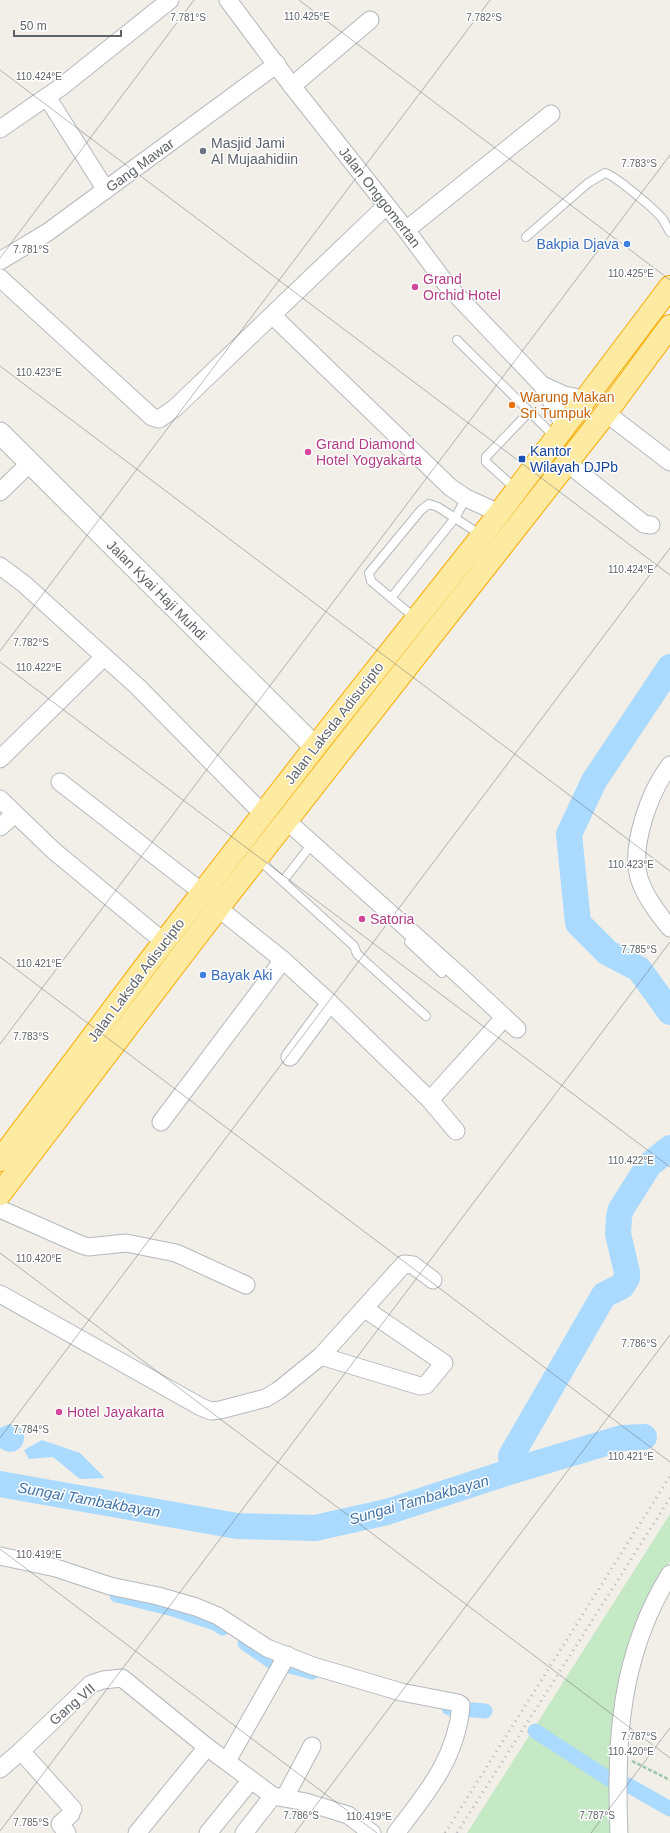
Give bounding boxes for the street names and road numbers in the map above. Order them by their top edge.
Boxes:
street label: Gang Mawar [103,135,177,195]
street label: Jalan Onggomertan [336,144,424,250]
street label: Jalan Kyai Haji Muhdi [104,537,210,643]
street label: Jalan Laksda Adisucipto [281,659,387,787]
street label: Jalan Laksda Adisucipto [84,915,188,1045]
street label: Gang VII [46,1680,98,1728]

